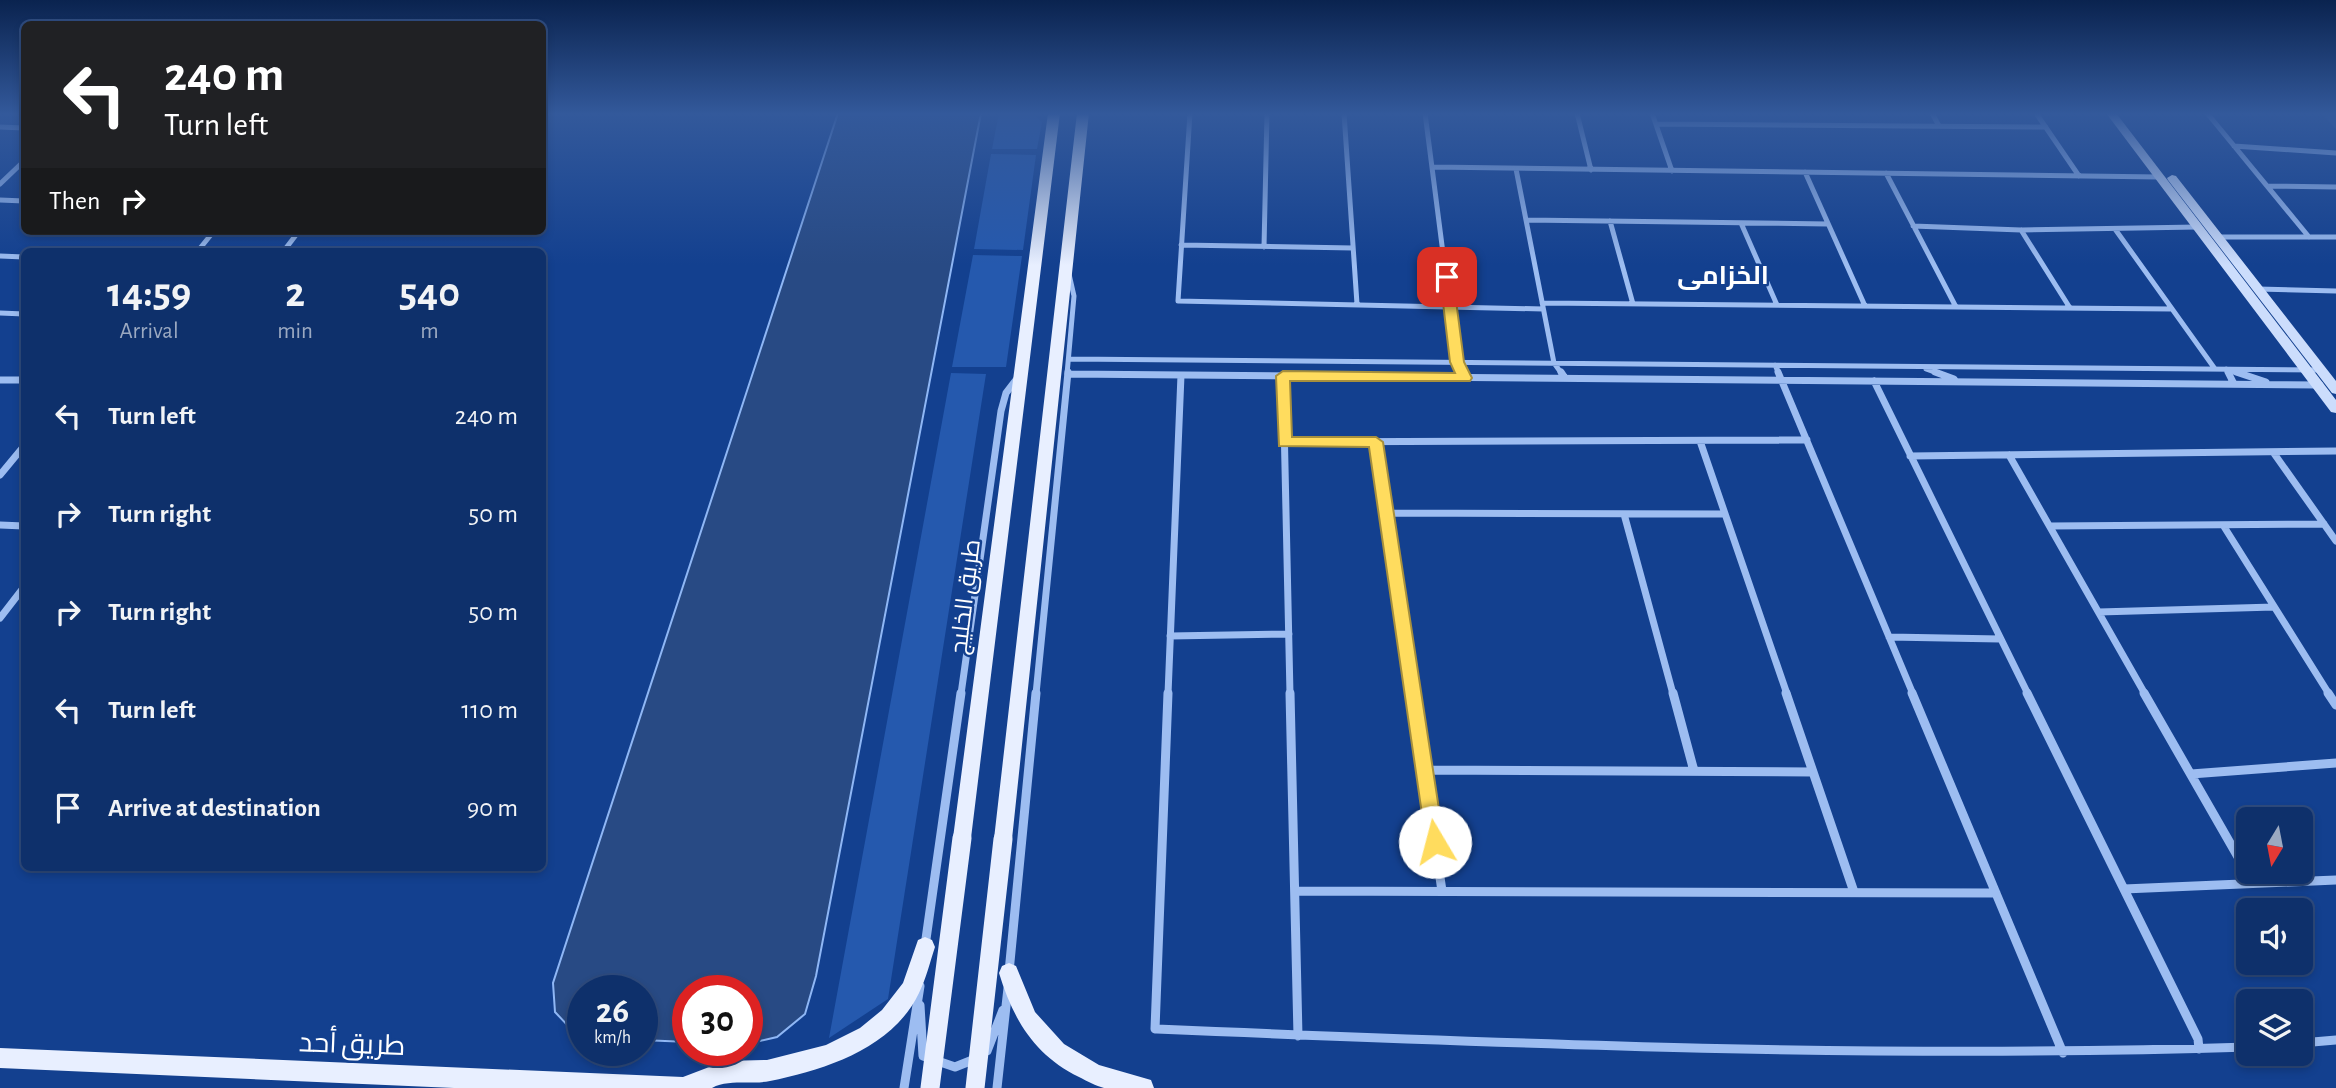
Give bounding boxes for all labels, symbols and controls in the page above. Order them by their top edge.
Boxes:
icon: left [49,49,140,140]
text: 240 m [164,51,284,100]
text: Turn left [164,109,268,141]
icon: right [114,182,152,220]
text: Then [49,188,100,214]
pin [1417,247,1477,307]
icon: arrive [1428,258,1466,296]
district label: الخزامى [1677,263,1769,291]
text: 14:59 [107,272,191,314]
text: 2 [285,272,305,314]
text: 540 [399,272,460,314]
text: Arrival [120,320,179,343]
text: min [277,320,313,343]
text: m [420,320,439,343]
icon: left [49,397,87,435]
text: Turn left [108,403,196,429]
text: 240 m [455,403,518,429]
icon: right [49,495,87,533]
text: Turn right [108,501,211,527]
text: 50 m [468,501,518,527]
street label: طريق الخليج [947,538,988,656]
icon: right [49,593,87,631]
text: Turn right [108,599,211,625]
text: 50 m [468,599,518,625]
icon: left [49,691,87,729]
text: Turn left [108,697,196,723]
text: 110 m [461,697,518,723]
icon: arrive [49,789,87,827]
text: Arrive at destination [108,795,321,821]
text: 90 m [467,795,518,821]
position arrow [1398,805,1472,879]
north arrow [2236,807,2314,884]
map controls [2236,807,2313,1066]
button: sound [2236,898,2313,975]
speed limit sign: 30 [672,975,763,1066]
button: layers [2236,989,2313,1066]
text: 26 [596,994,629,1029]
street label: طريق أحد [298,1024,406,1062]
text: km/h [594,1029,631,1047]

